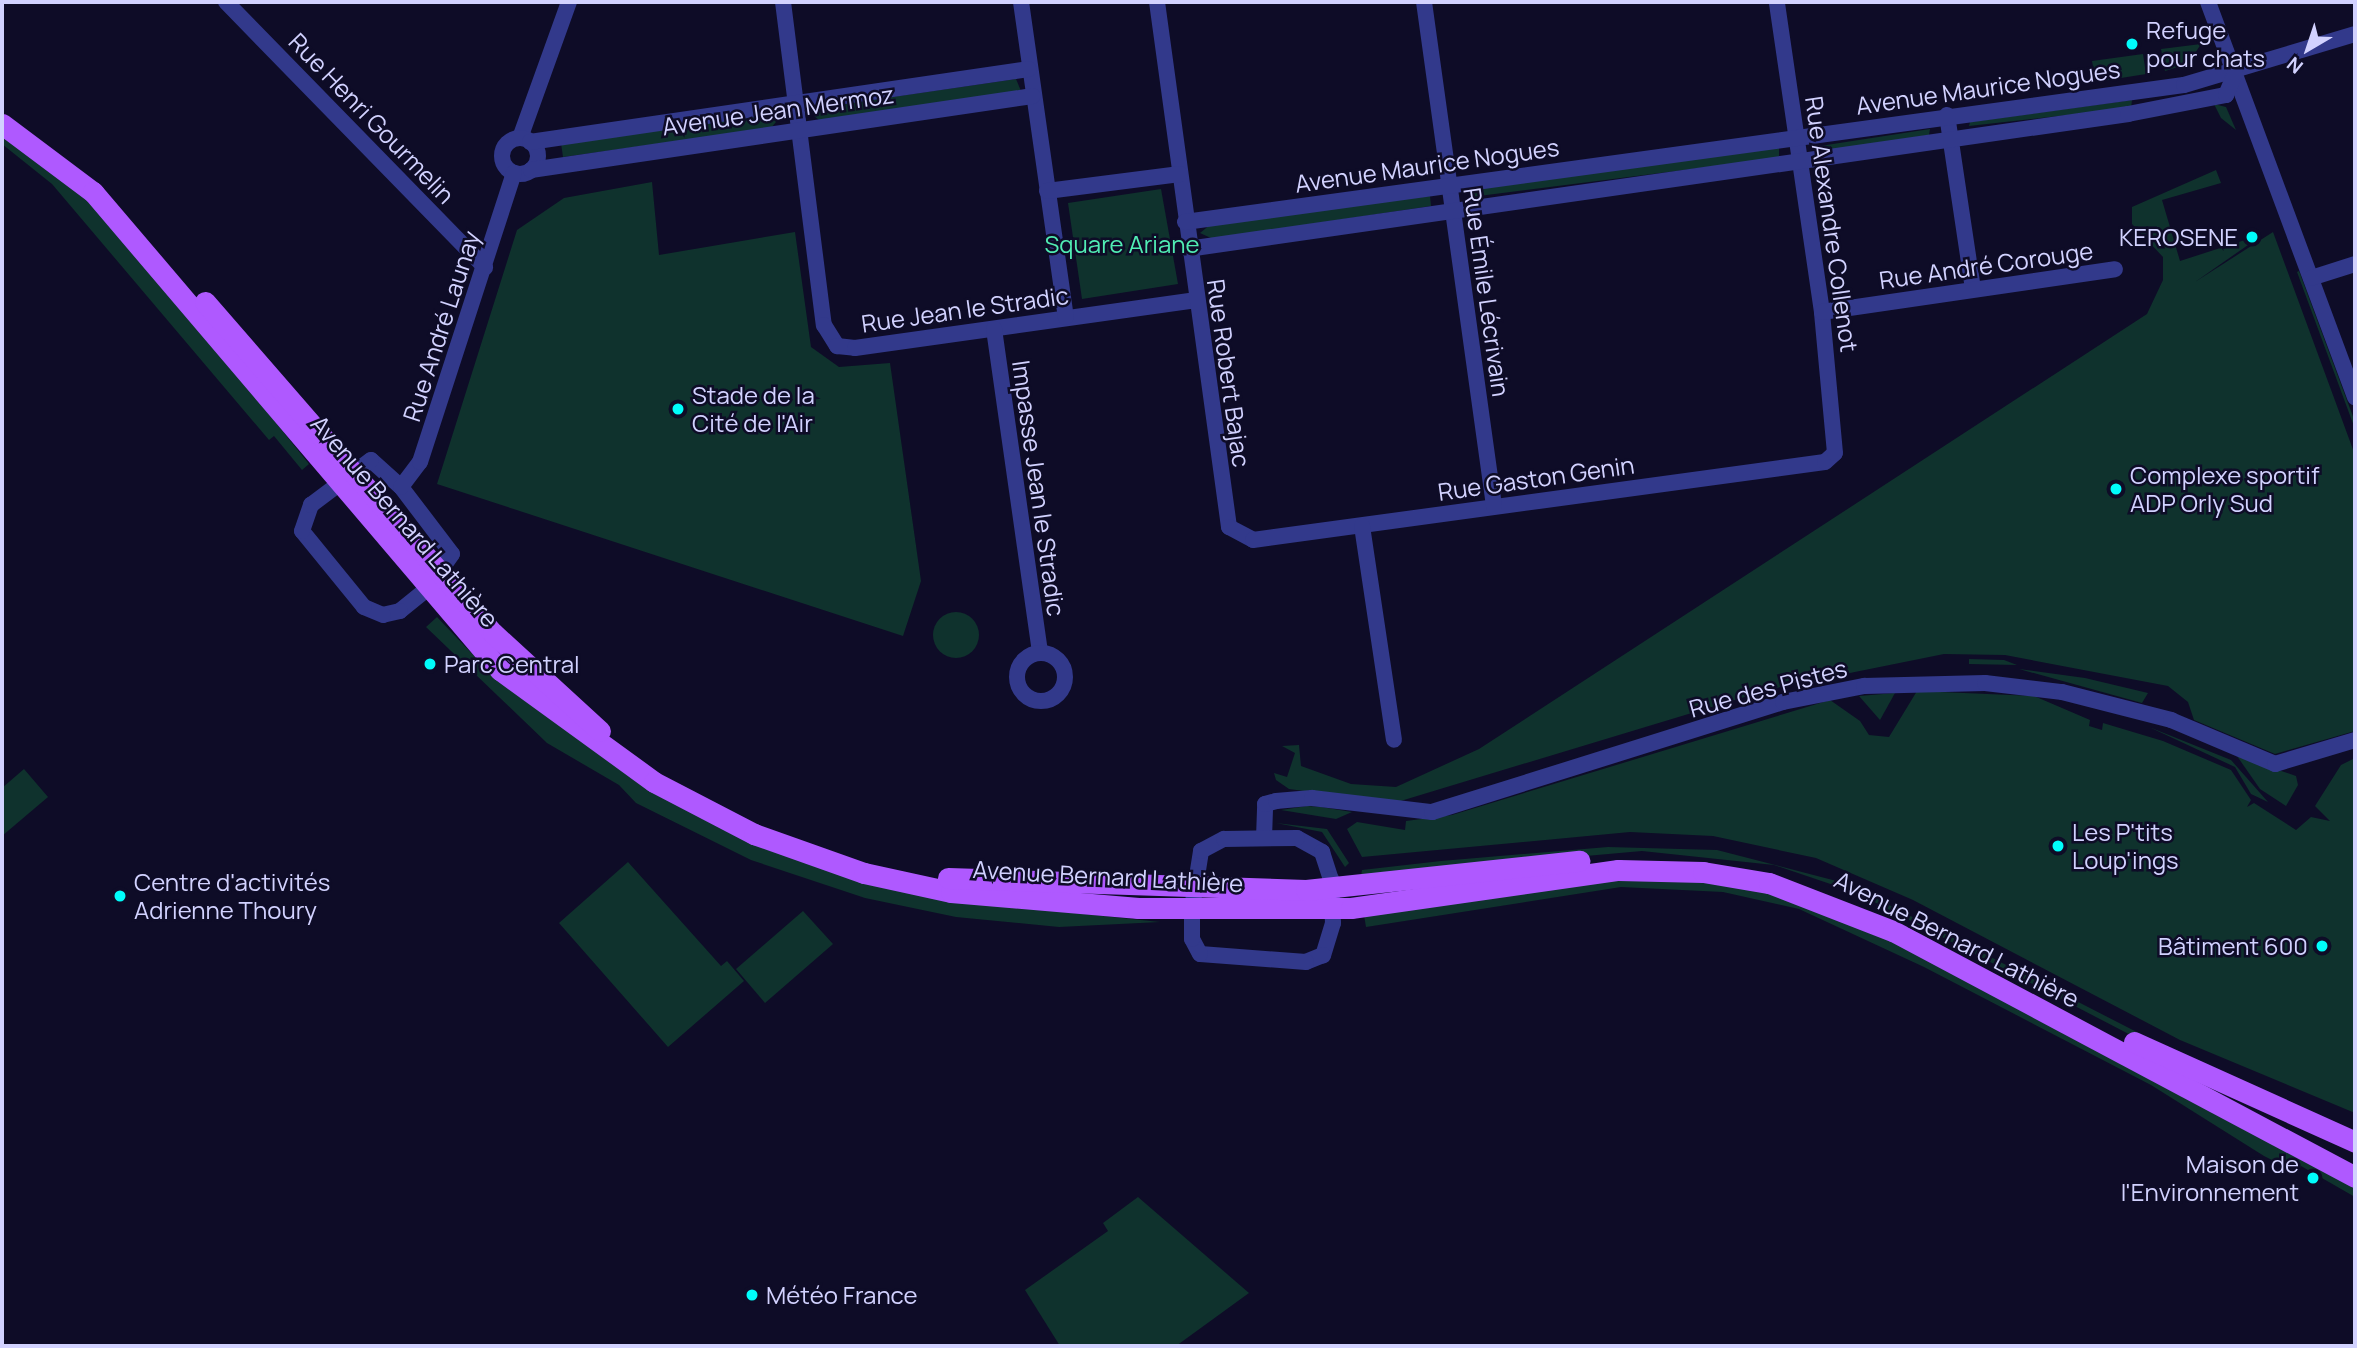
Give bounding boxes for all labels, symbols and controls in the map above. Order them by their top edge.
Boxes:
north arrow [2273,14,2343,84]
place label: Refuge pour chats [2146,16,2265,72]
street label: Rue Henri Gourmelin [283,27,461,209]
marker: Refuge pour chats [2124,36,2140,52]
text: N [2281,51,2308,80]
street label: Avenue Maurice Nogues [1854,54,2122,120]
street label: Avenue Jean Mermoz [660,79,896,141]
street label: Rue Alexandre Collenot [1800,94,1864,354]
street label: Avenue Maurice Nogues [1293,132,1561,198]
street label: Rue Émile Lécrivain [1458,186,1516,398]
place label: KEROSENE [2119,223,2238,251]
street label: Rue André Launay [397,227,485,425]
marker: KEROSENE [2244,229,2260,245]
park label: Square Ariane [1045,230,1199,258]
street label: Rue André Corouge [1877,236,2095,294]
street label: Rue Robert Bajac [1202,277,1256,469]
street label: Rue Jean le Stradic [860,280,1070,338]
street label: Impasse Jean le Stradic [1007,358,1071,618]
place label: Stade de la Cité de l'Air [692,381,815,437]
marker: Stade de la Cité de l'Air [670,401,686,417]
street label: Avenue Bernard Lathière [305,409,505,633]
street label: Rue Gaston Genin [1436,450,1636,506]
place label: Complexe sportif ADP Orly Sud [2130,461,2319,517]
marker: Complexe sportif ADP Orly Sud [2108,481,2124,497]
place label: Parc Central [444,650,580,678]
street label: Rue des Pistes [1686,653,1850,723]
marker: Parc Central [422,656,438,672]
place label: Les P'tits Loup'ings [2072,818,2179,874]
marker: Les P'tits Loup'ings [2050,838,2066,854]
street label: Avenue Bernard Lathière [972,855,1244,897]
street label: Avenue Bernard Lathière [1830,865,2084,1013]
place label: Centre d'activités Adrienne Thoury [134,868,330,924]
marker: Centre d'activités Adrienne Thoury [112,888,128,904]
place label: Bâtiment 600 [2158,932,2308,960]
marker: Bâtiment 600 [2314,938,2330,954]
place label: Maison de l'Environnement [2121,1150,2299,1206]
marker: Maison de l'Environnement [2305,1170,2321,1186]
place label: Météo France [766,1281,918,1309]
marker: Météo France [744,1287,760,1303]

